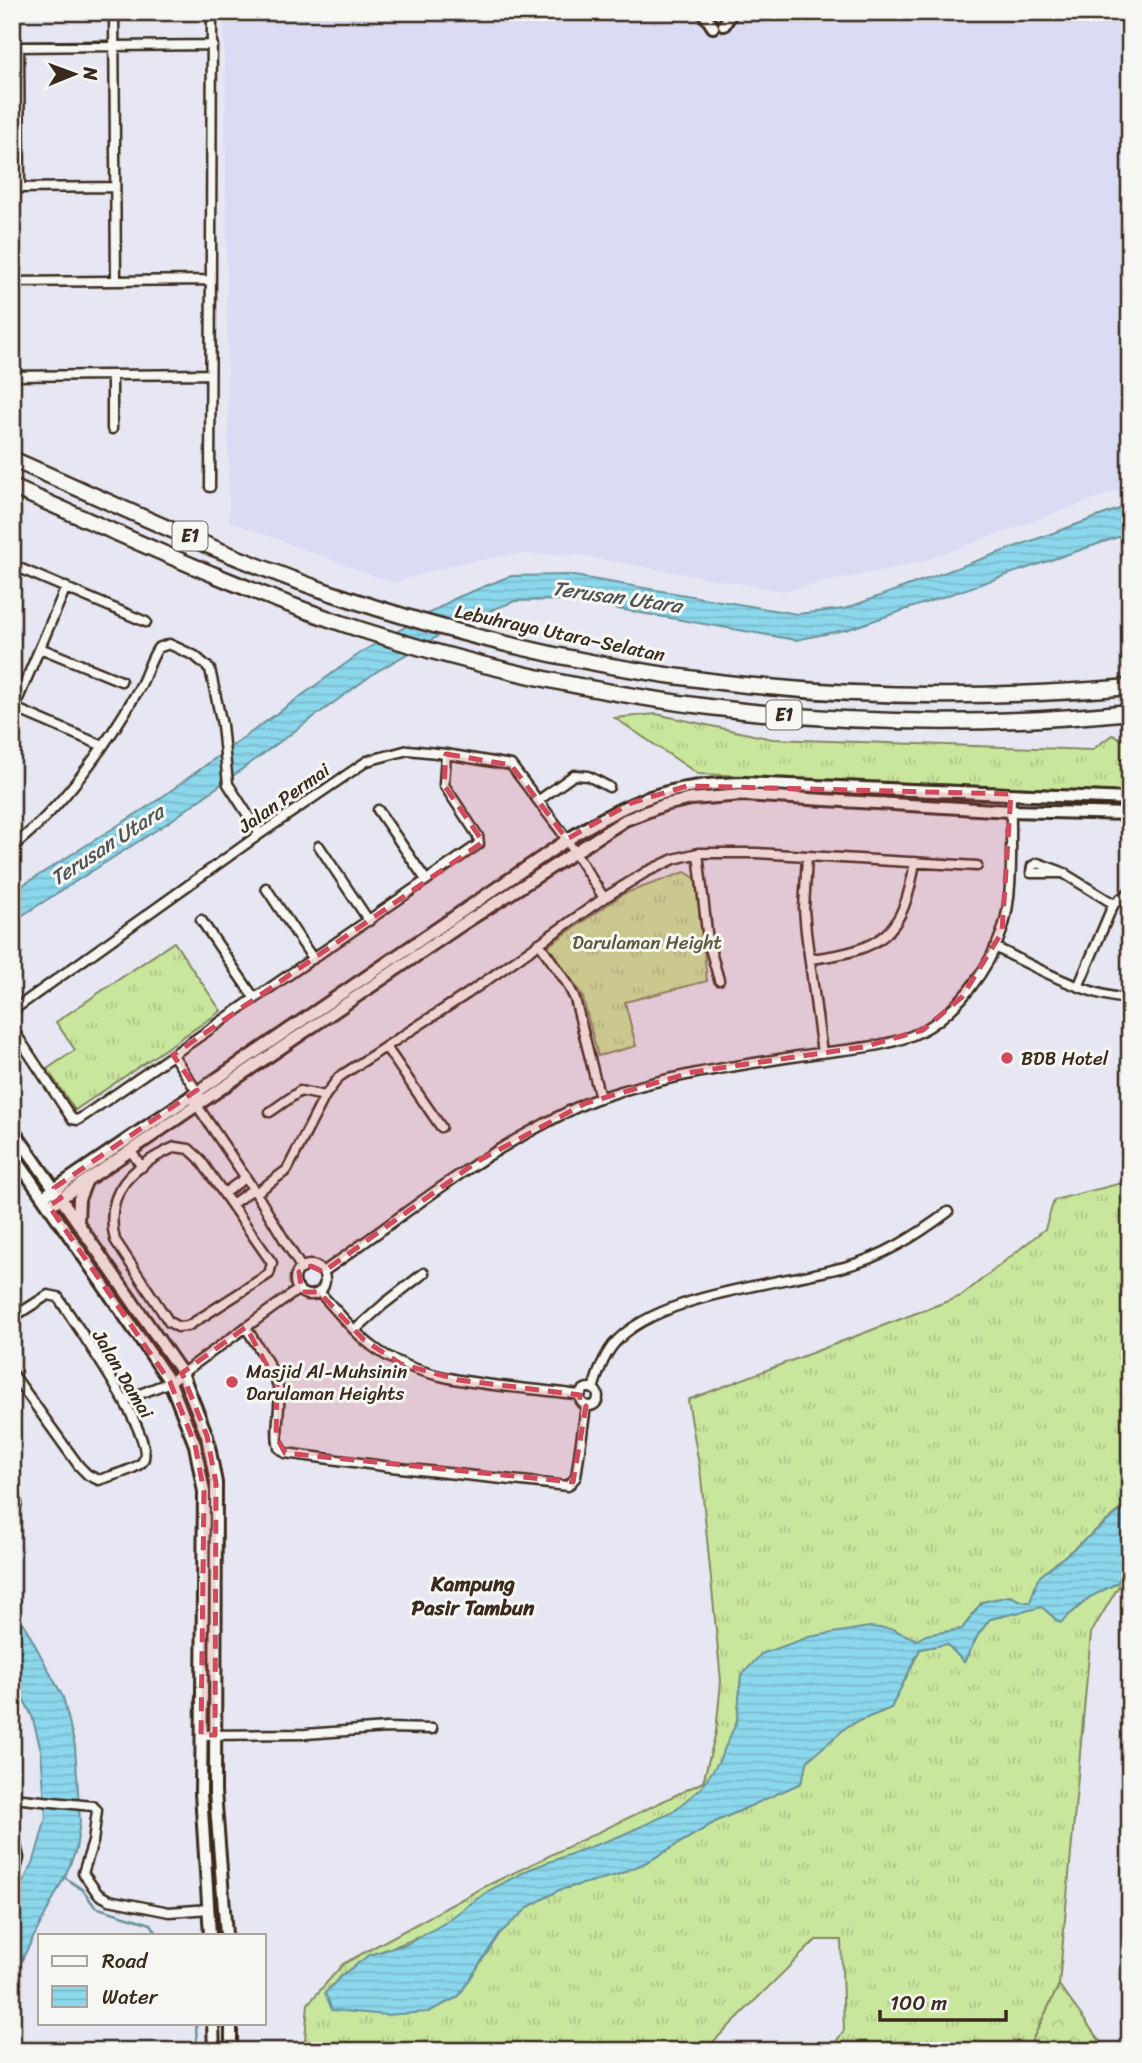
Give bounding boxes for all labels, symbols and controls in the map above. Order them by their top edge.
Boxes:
north arrow [38,38,108,108]
text: N [74,66,107,81]
road number: E1 [172,522,208,550]
water label: Terusan Utara [550,569,687,625]
street label: Lebuhraya Utara–Selatan [452,595,668,671]
road number: E1 [766,700,802,730]
street label: Jalan Permai [230,754,338,843]
water label: Terusan Utara [42,792,174,896]
park label: Darulaman Height [572,926,722,959]
place label: BDB Hotel [1021,1042,1109,1075]
marker: BDB Hotel [999,1050,1015,1066]
street label: Jalan Damai [83,1322,163,1426]
place label: Masjid Al-Muhsinin Darulaman Heights [246,1355,407,1410]
marker: Masjid Al-Muhsinin Darulaman Heights [224,1374,240,1390]
district label: Kampung Pasir Tambun [412,1565,535,1627]
legend [38,1934,266,2024]
text: Road [102,1942,149,1980]
text: Water [102,1978,159,2016]
scale bar [880,1979,1006,2023]
text: 100 m [890,1984,947,2022]

